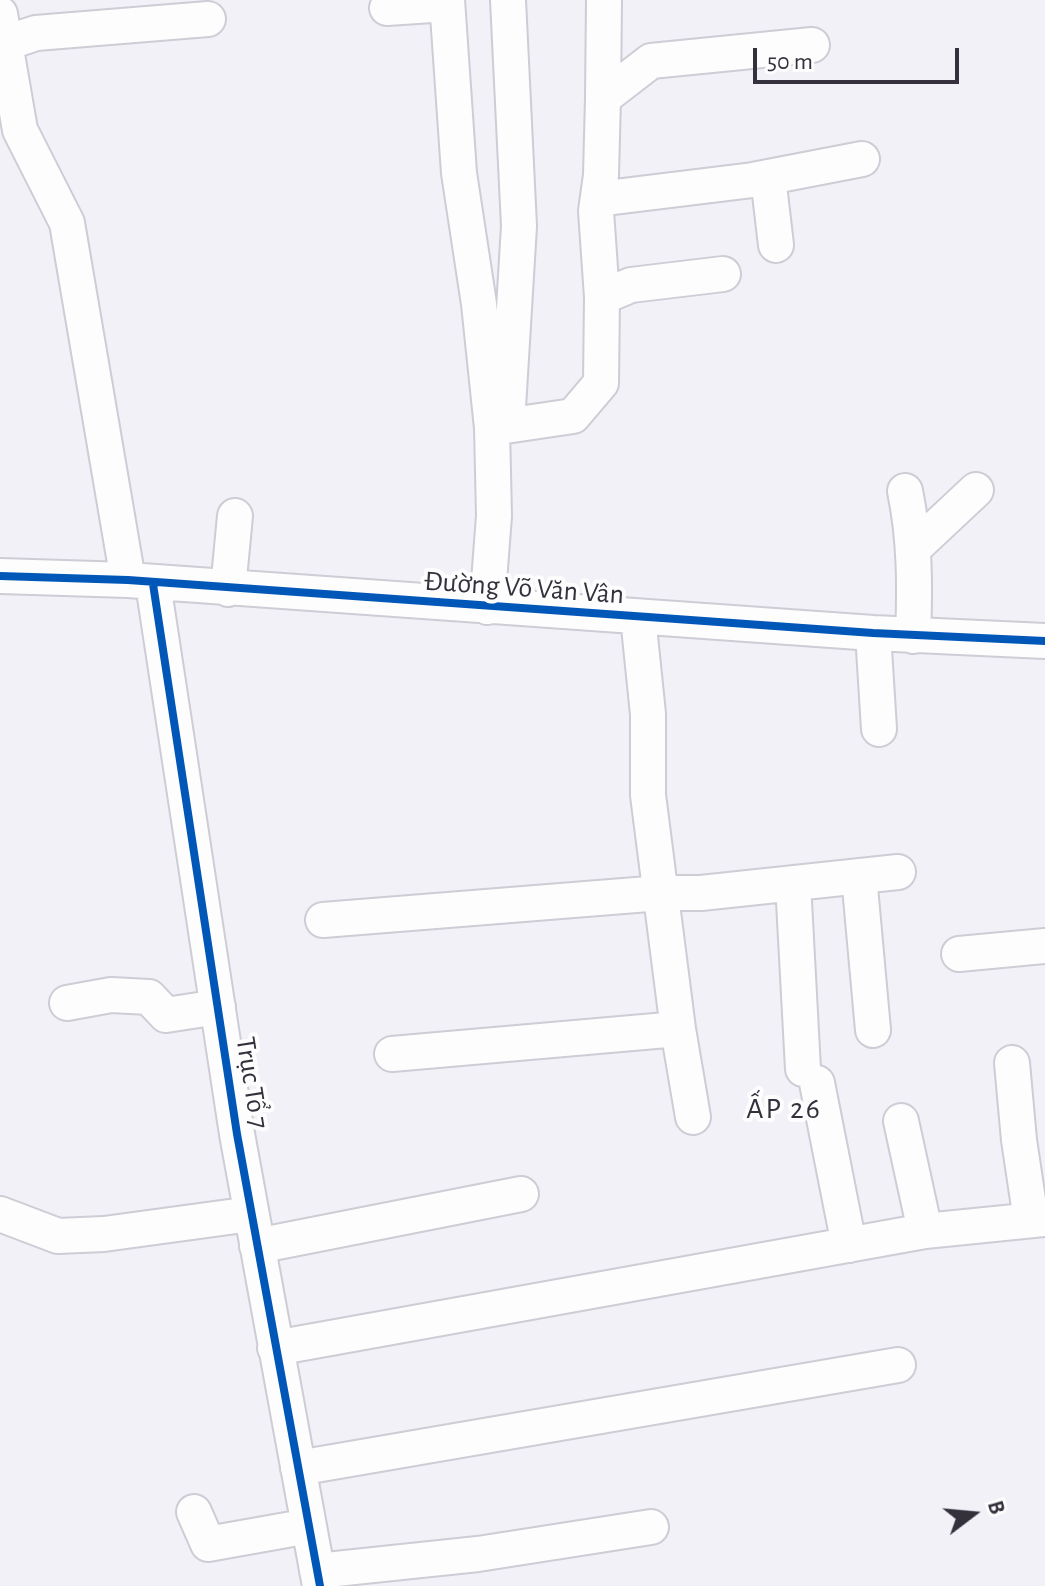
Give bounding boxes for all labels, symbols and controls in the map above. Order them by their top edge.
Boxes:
scale bar [757,32,963,82]
text: 50 m [767,50,813,74]
street label: Đường Võ Văn Vân [423,564,625,612]
street label: Trục Tổ 7 [228,1035,276,1131]
district label: ẤP 26 [746,1091,822,1127]
north arrow [933,1474,1013,1554]
text: B [984,1498,1008,1517]

